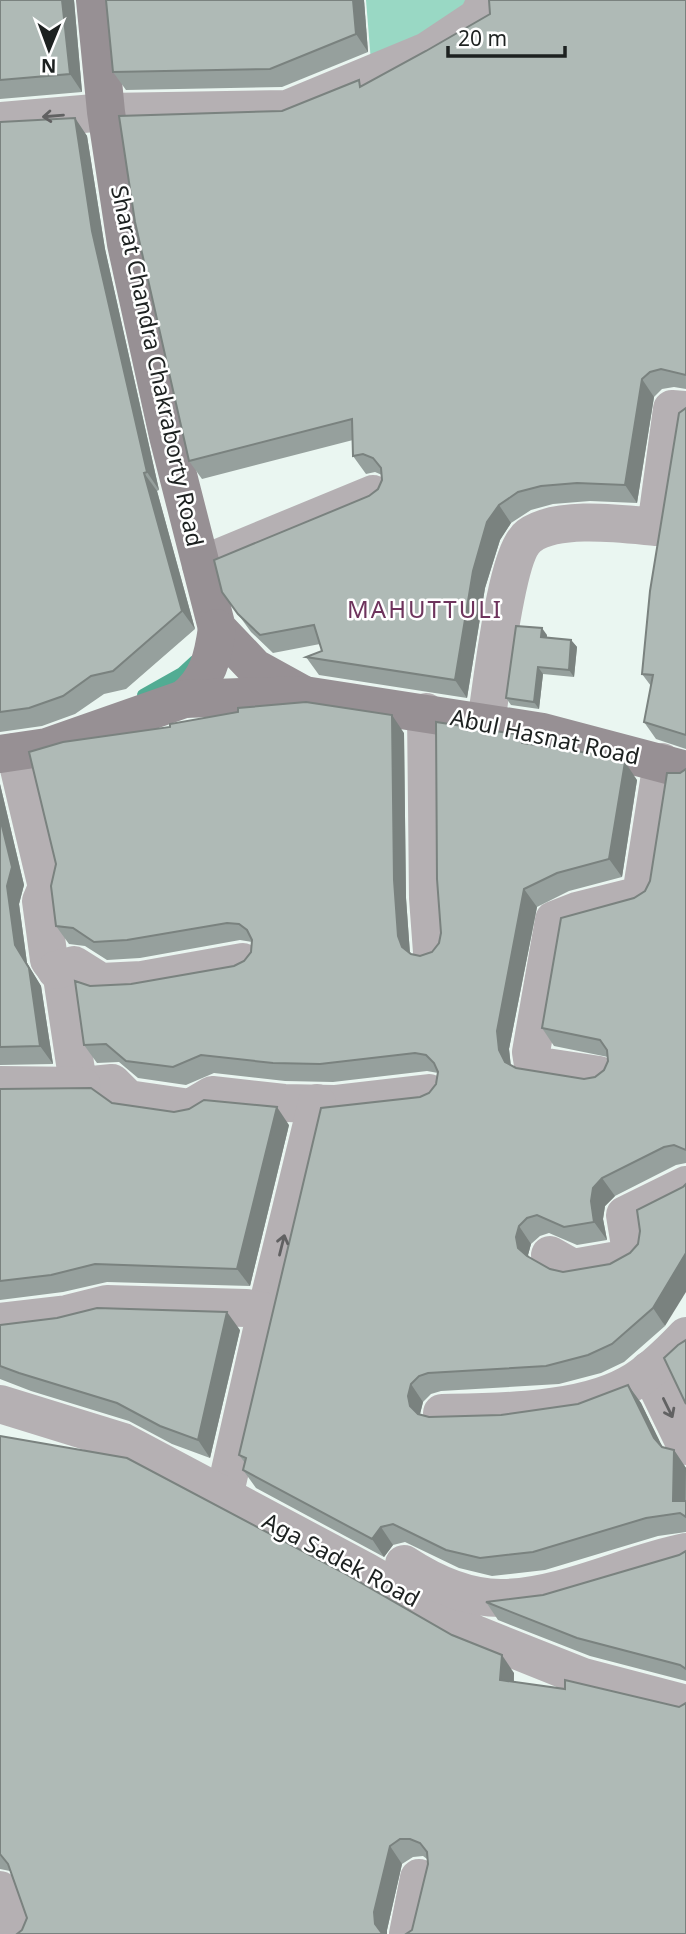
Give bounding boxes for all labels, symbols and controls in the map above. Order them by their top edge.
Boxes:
north arrow [14,14,84,84]
scale bar [448,14,565,58]
text: 20 m [458,24,507,52]
text: N [41,53,57,79]
one-way arrow [42,110,65,123]
street label: Sharat Chandra Chakraborty Road [104,182,212,549]
district label: MAHUTTULI [347,592,503,625]
street label: Abul Hasnat Road [448,700,643,772]
one-way arrow [276,1235,289,1257]
one-way arrow [661,1397,675,1418]
street label: Aga Sadek Road [257,1504,426,1614]

